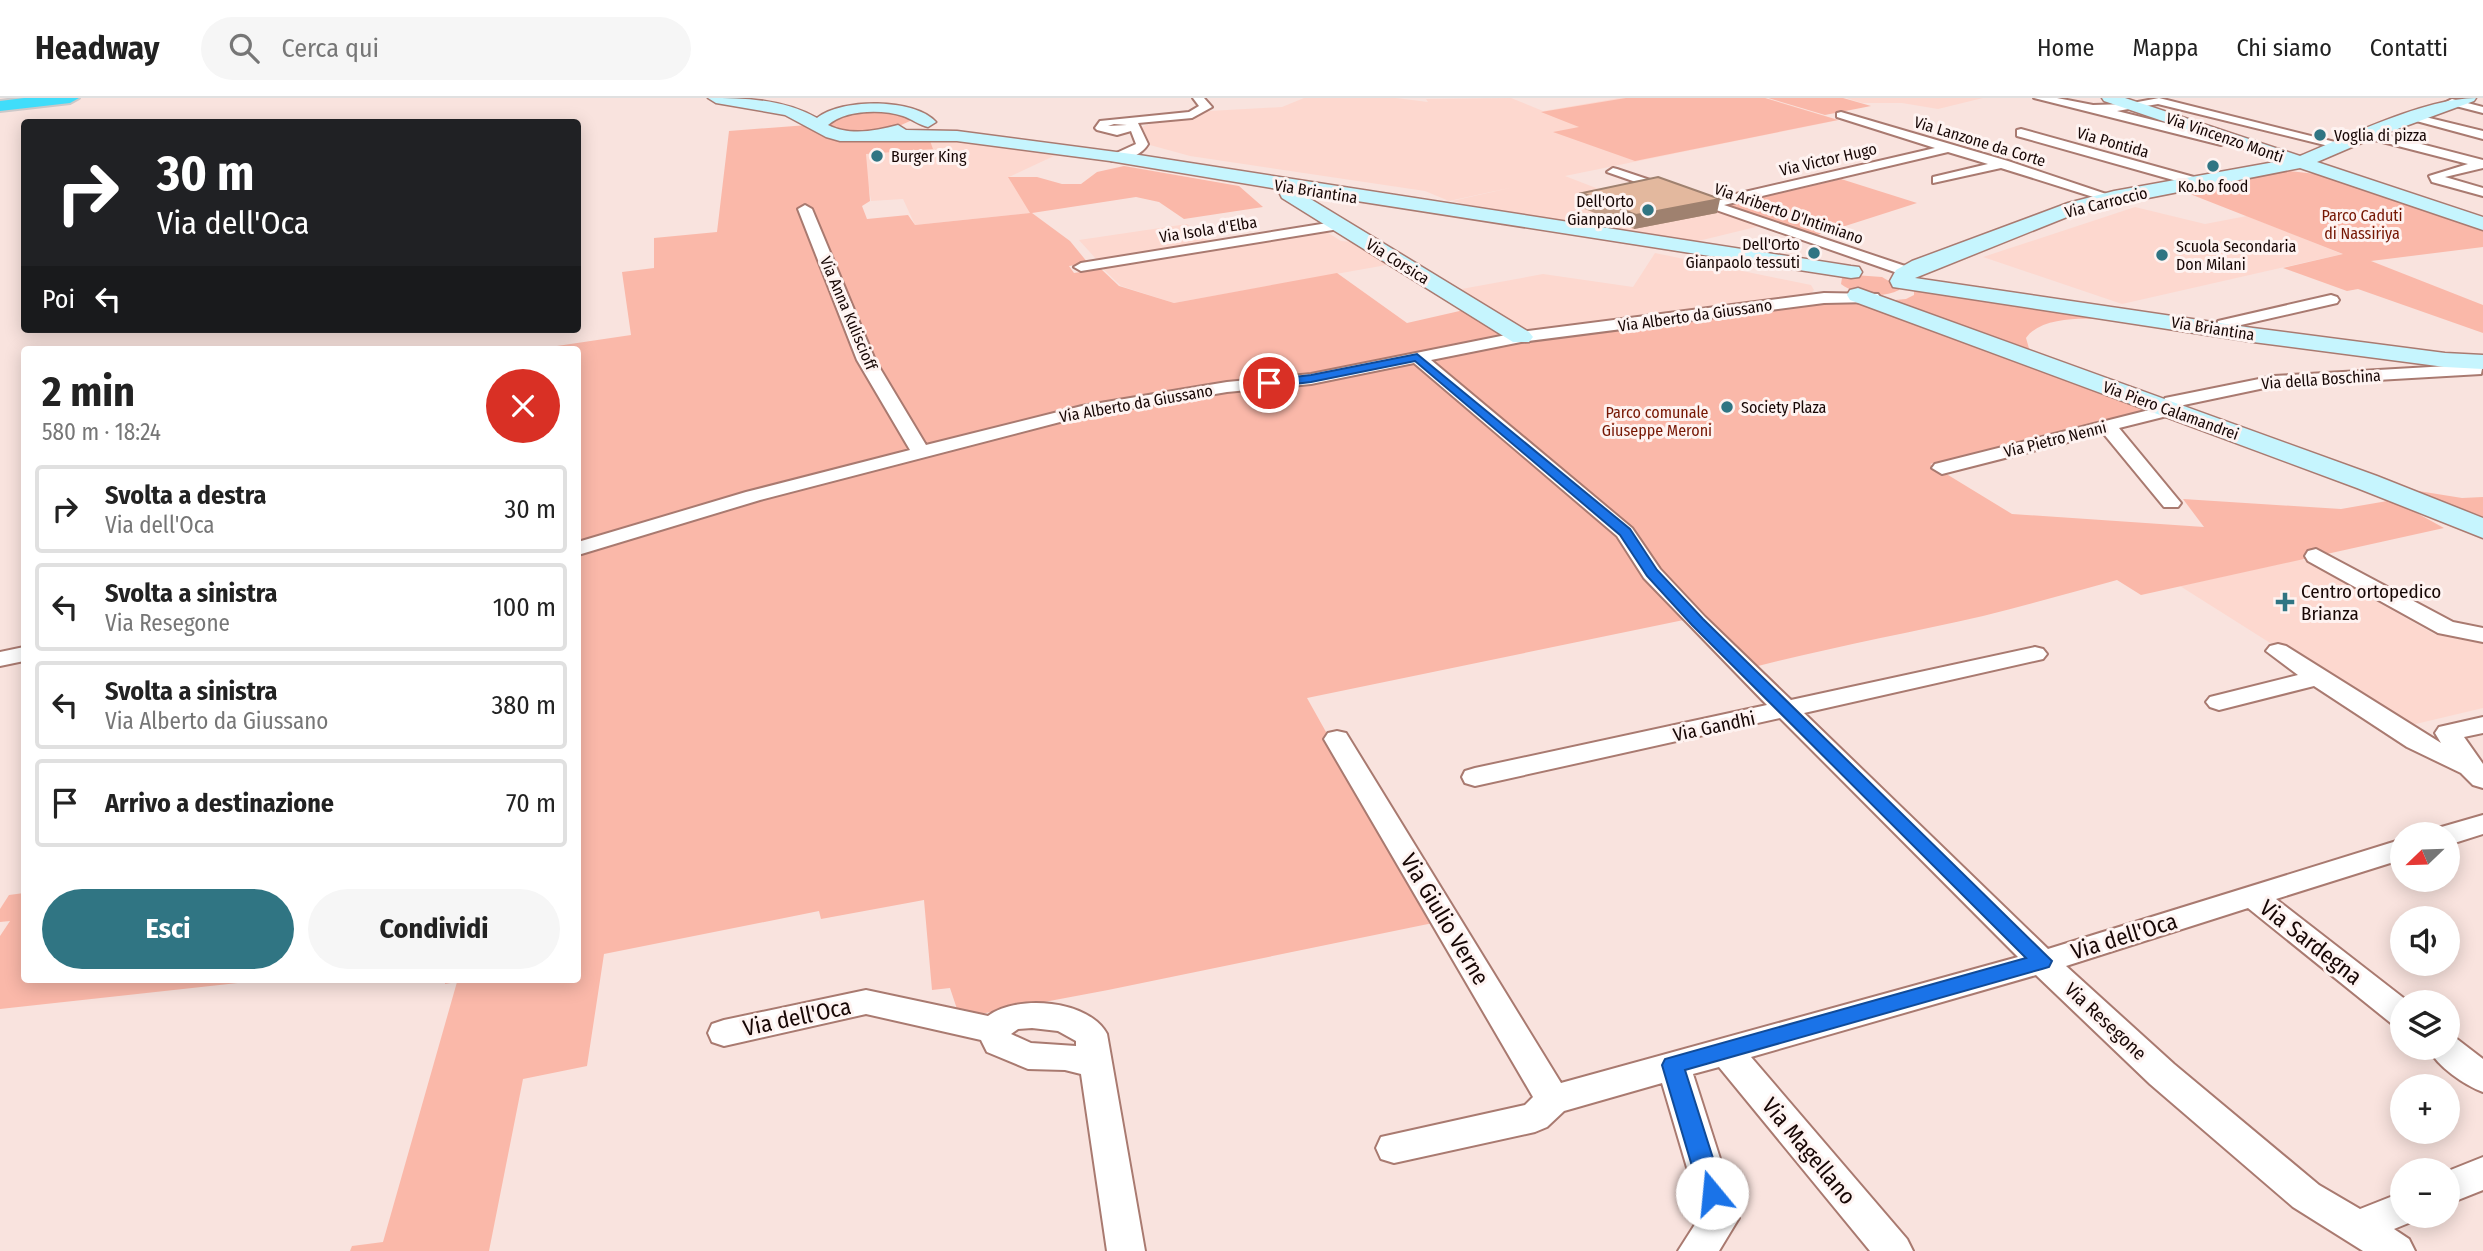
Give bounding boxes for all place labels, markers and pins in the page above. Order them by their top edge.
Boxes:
place label: Voglia di pizza [2334,126,2427,145]
marker: Voglia di pizza [2312,127,2328,143]
place label: Burger King [891,147,967,166]
marker: Burger King [869,148,885,164]
marker: Ko.bo food [2205,158,2221,174]
place label: Ko.bo food [2178,177,2248,196]
place label: Dell'Orto Gianpaolo [1567,192,1634,229]
marker: Dell'Orto Gianpaolo [1640,202,1656,218]
place label: Dell'Orto Gianpaolo tessuti [1686,235,1800,272]
place label: Scuola Secondaria Don Milani [2176,237,2296,274]
marker: Dell'Orto Gianpaolo tessuti [1806,245,1822,261]
marker: Scuola Secondaria Don Milani [2154,247,2170,263]
pin [1239,353,1299,413]
place label: Society Plaza [1741,398,1827,417]
marker: Society Plaza [1719,399,1735,415]
place label: Centro ortopedico Brianza [2301,580,2441,625]
marker: Centro ortopedico Brianza [2275,592,2295,612]

